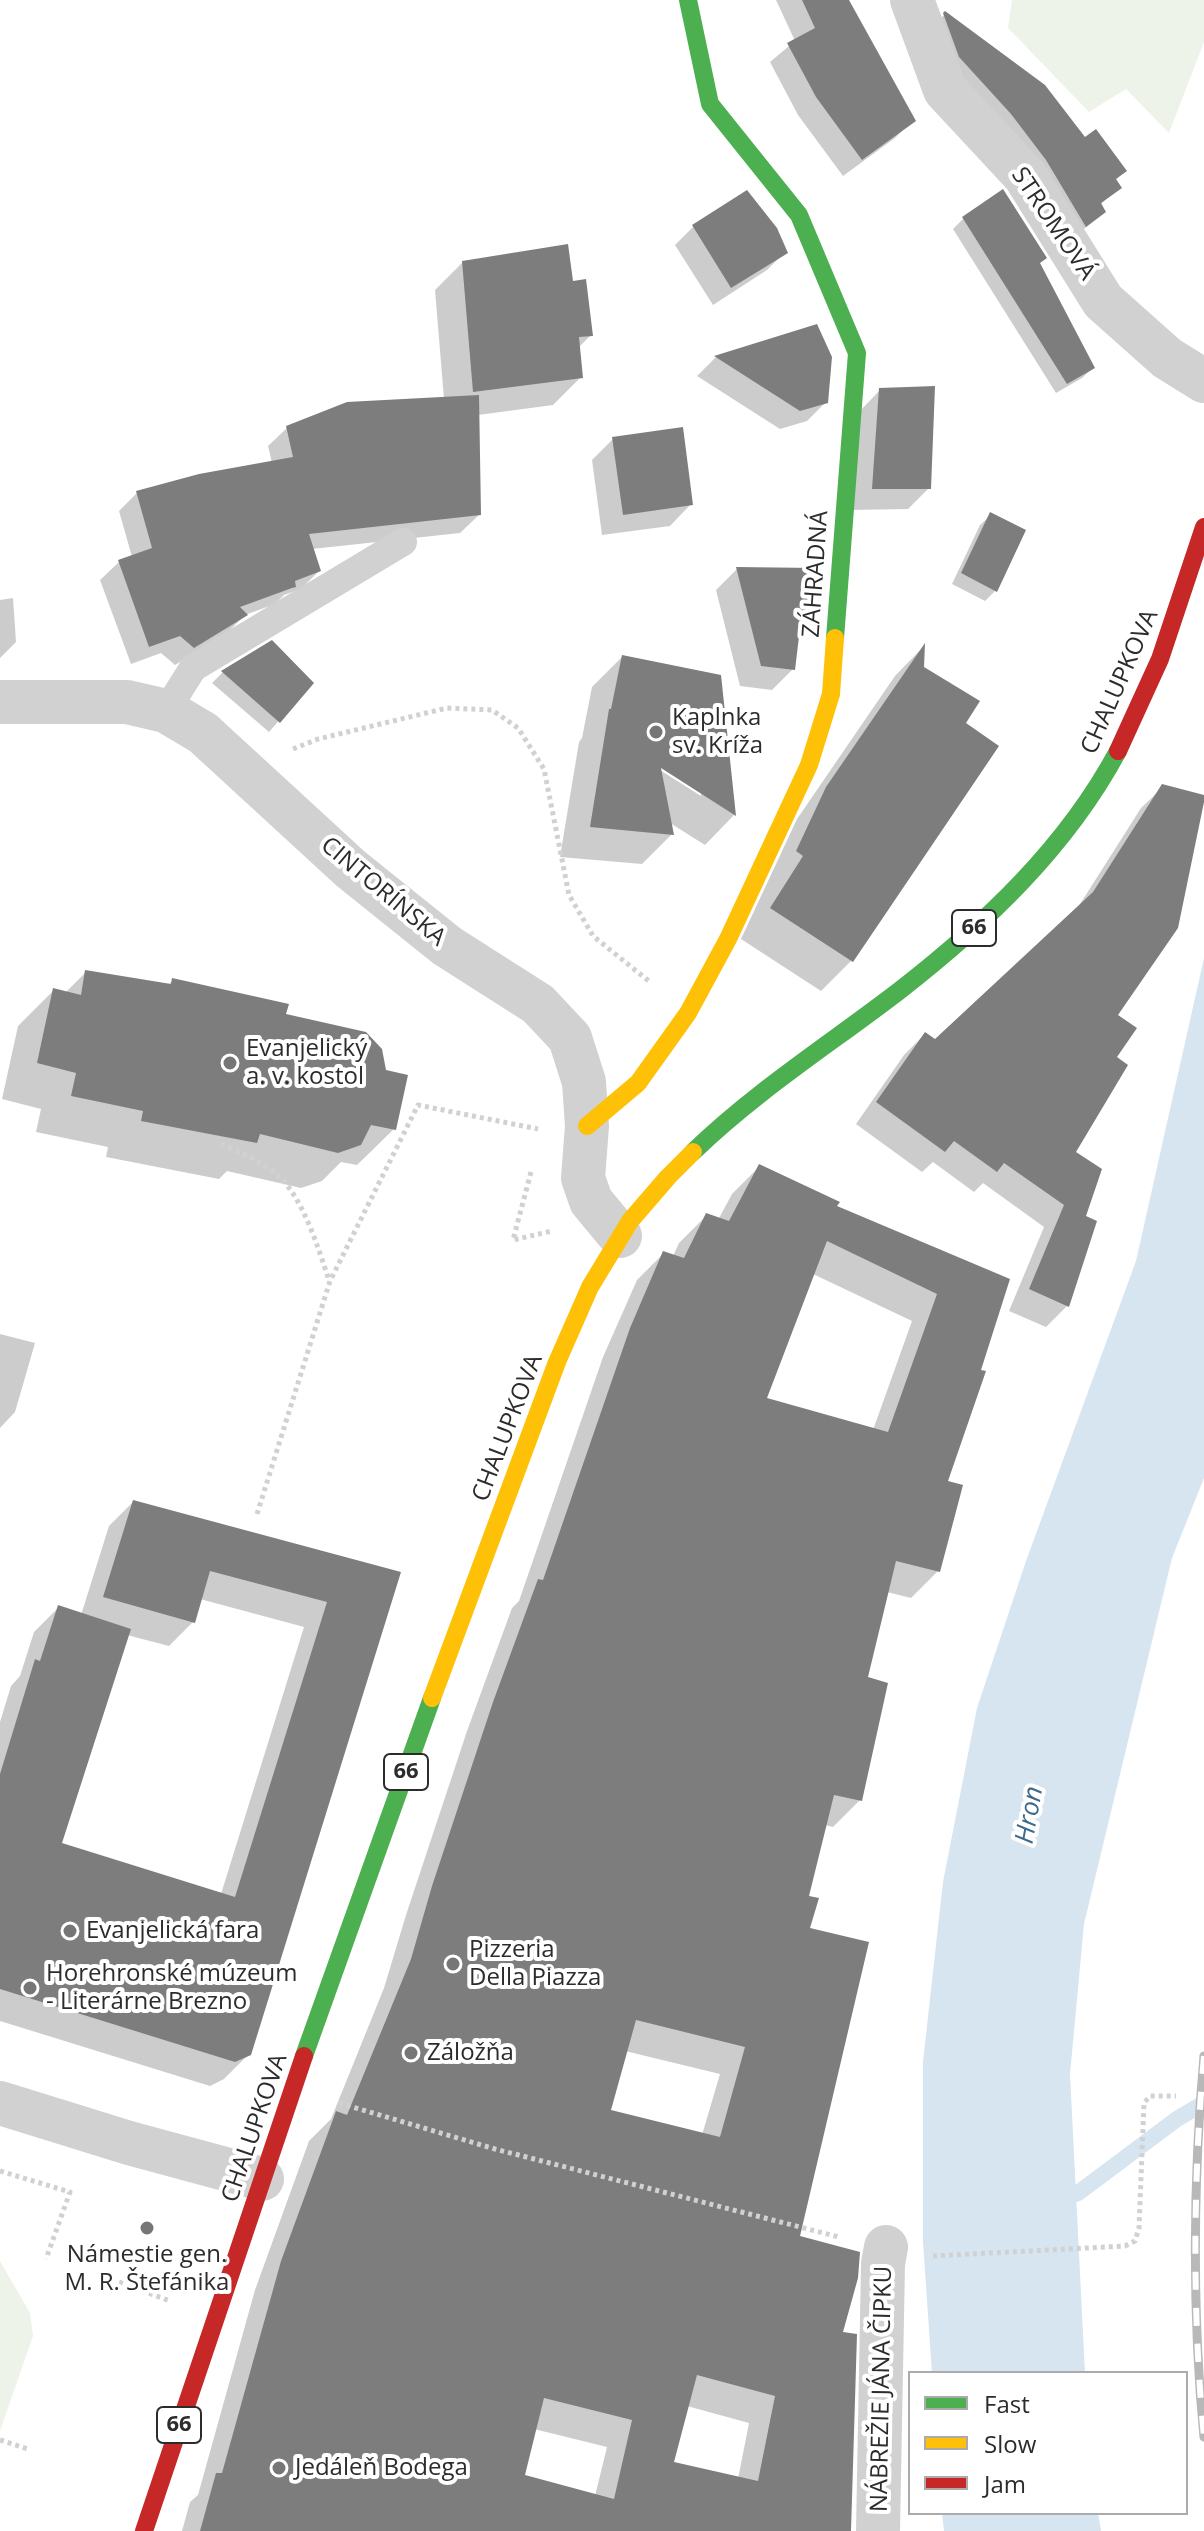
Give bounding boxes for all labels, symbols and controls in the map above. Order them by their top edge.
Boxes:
street label: STROMOVÁ [1005,162,1101,286]
street label: ZÁHRADNÁ [797,510,835,638]
street label: CHALUPKOVA [1075,605,1165,759]
place label: Kaplnka sv. Kríža [672,704,763,760]
marker: Kaplnka sv. Kríža [647,723,665,741]
street label: CINTORÍNSKA [315,831,451,953]
road number: 66 [952,910,996,946]
place label: Evanjelický a. v. kostol [246,1035,367,1091]
marker: Evanjelický a. v. kostol [221,1054,239,1072]
street label: CHALUPKOVA [467,1350,549,1506]
road number: 66 [384,1754,428,1790]
water label: Hron [1010,1784,1050,1846]
place label: Evanjelická fara [86,1917,259,1945]
marker: Evanjelická fara [61,1922,79,1940]
place label: Pizzeria Della Piazza [469,1936,601,1992]
marker: Pizzeria Della Piazza [444,1955,462,1973]
place label: Horehronské múzeum - Literárne Brezno [46,1960,297,2016]
marker: Horehronské múzeum - Literárne Brezno [21,1979,39,1997]
place label: Záložňa [427,2039,514,2067]
marker: Záložňa [402,2044,420,2062]
street label: CHALUPKOVA [216,2050,294,2206]
marker: Námestie gen. M. R. Štefánika [138,2219,156,2237]
place label: Námestie gen. M. R. Štefánika [65,2241,229,2297]
street label: NÁBREŽIE JÁNA ČIPKU [865,2266,899,2512]
legend [908,2371,1188,2515]
text: Fast [984,2387,1030,2420]
road number: 66 [157,2407,201,2443]
text: Slow [984,2427,1036,2460]
place label: Jedáleň Bodega [295,2454,468,2482]
marker: Jedáleň Bodega [270,2459,288,2477]
text: Jam [984,2467,1026,2500]

